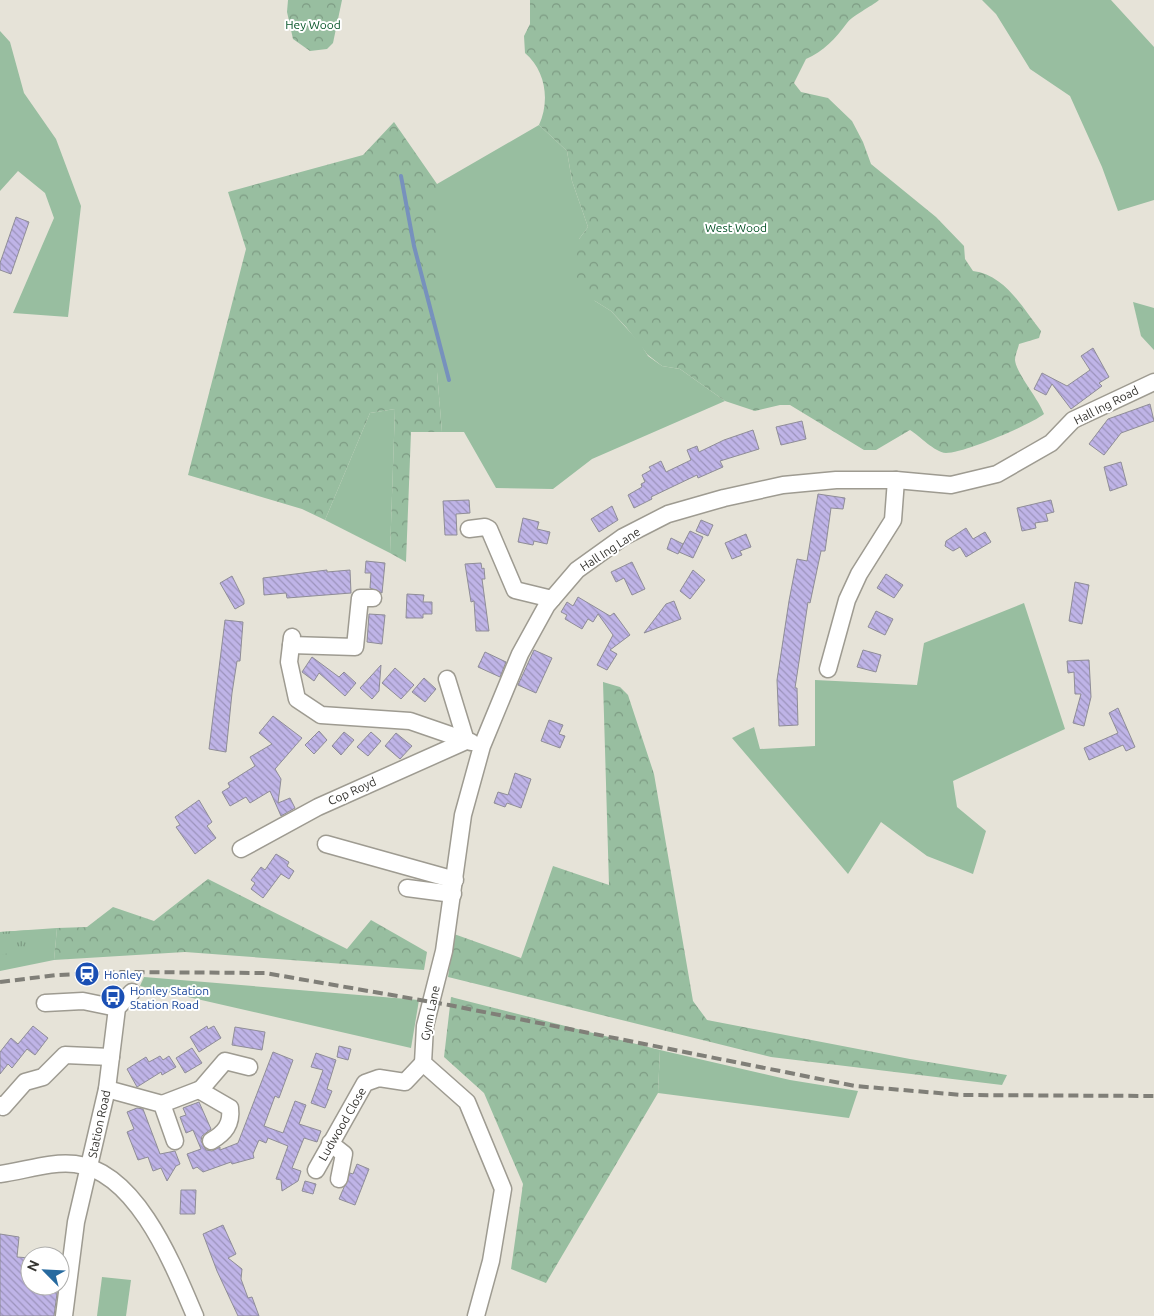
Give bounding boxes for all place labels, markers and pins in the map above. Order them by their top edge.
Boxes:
station icon: Honley [74,961,100,987]
place label: Honley [104,968,142,981]
bus stop icon: Honley Station Station Road [100,984,126,1010]
place label: Honley Station Station Road [130,984,209,1011]

